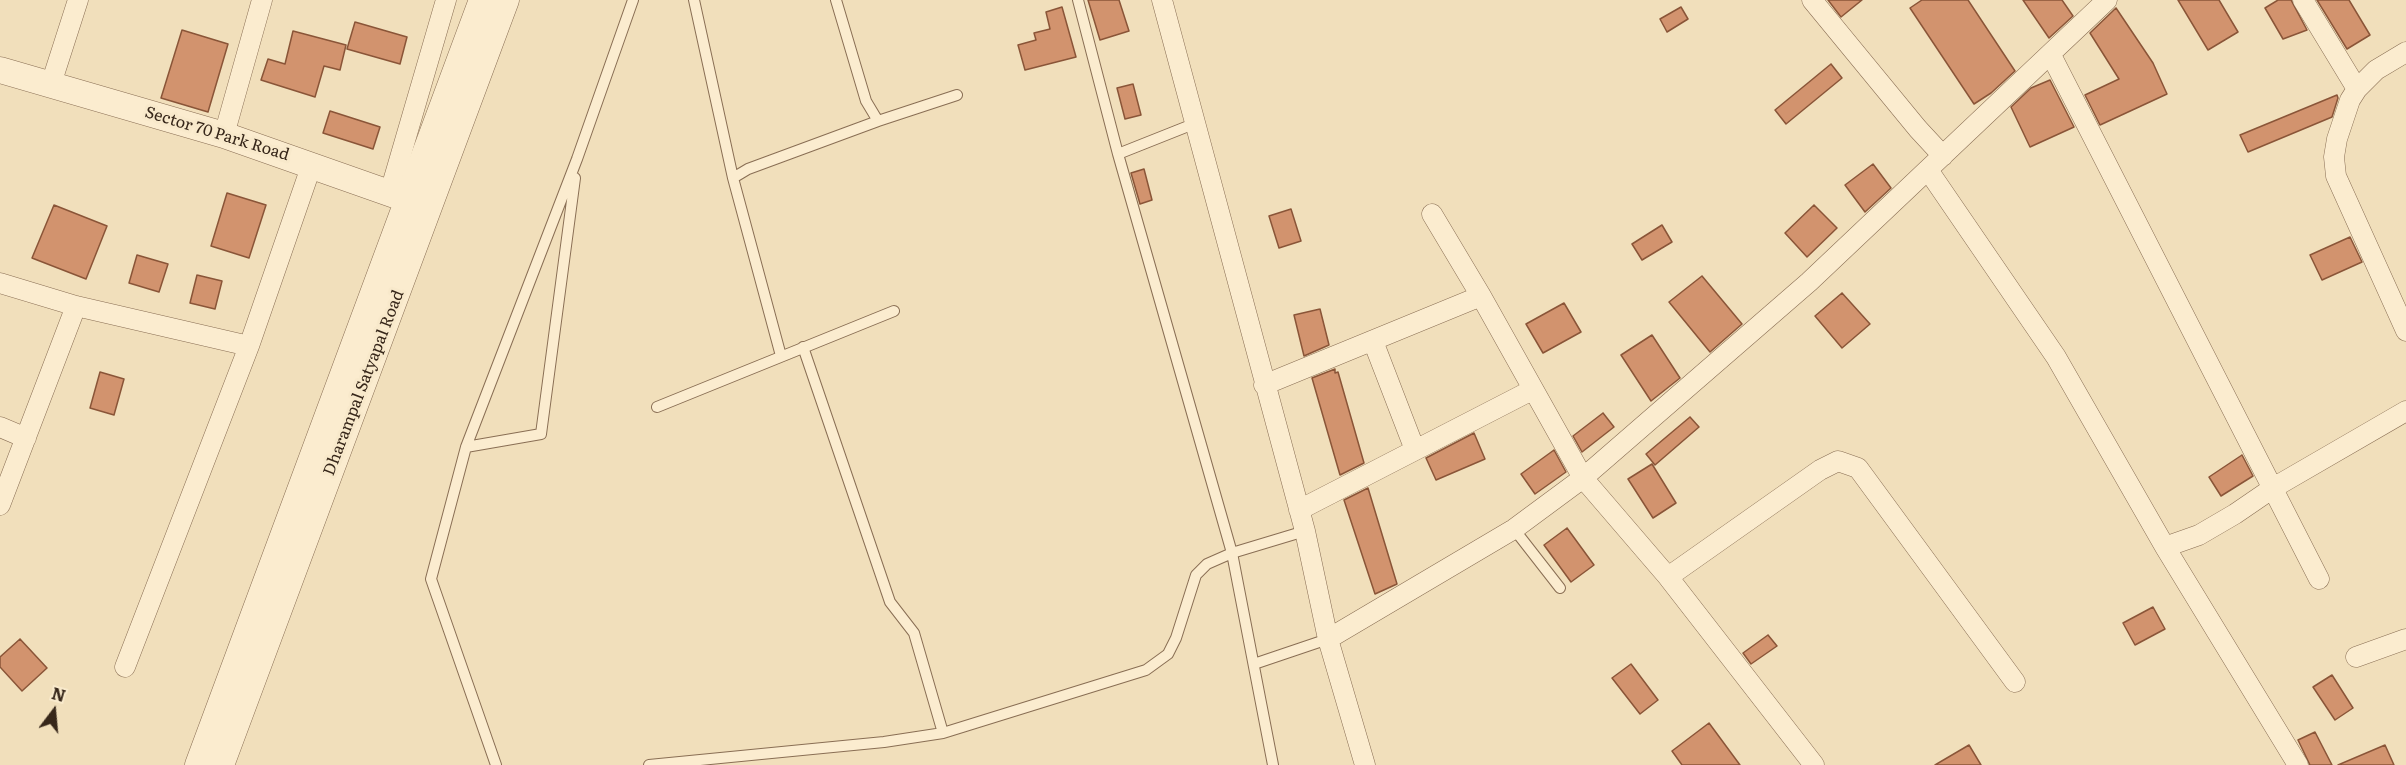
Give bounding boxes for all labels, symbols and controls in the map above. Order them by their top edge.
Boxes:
street label: Sector 70 Park Road [143,103,291,165]
street label: Dharampal Satyapal Road [320,288,408,478]
text: N [49,680,69,707]
north arrow [24,681,84,741]

